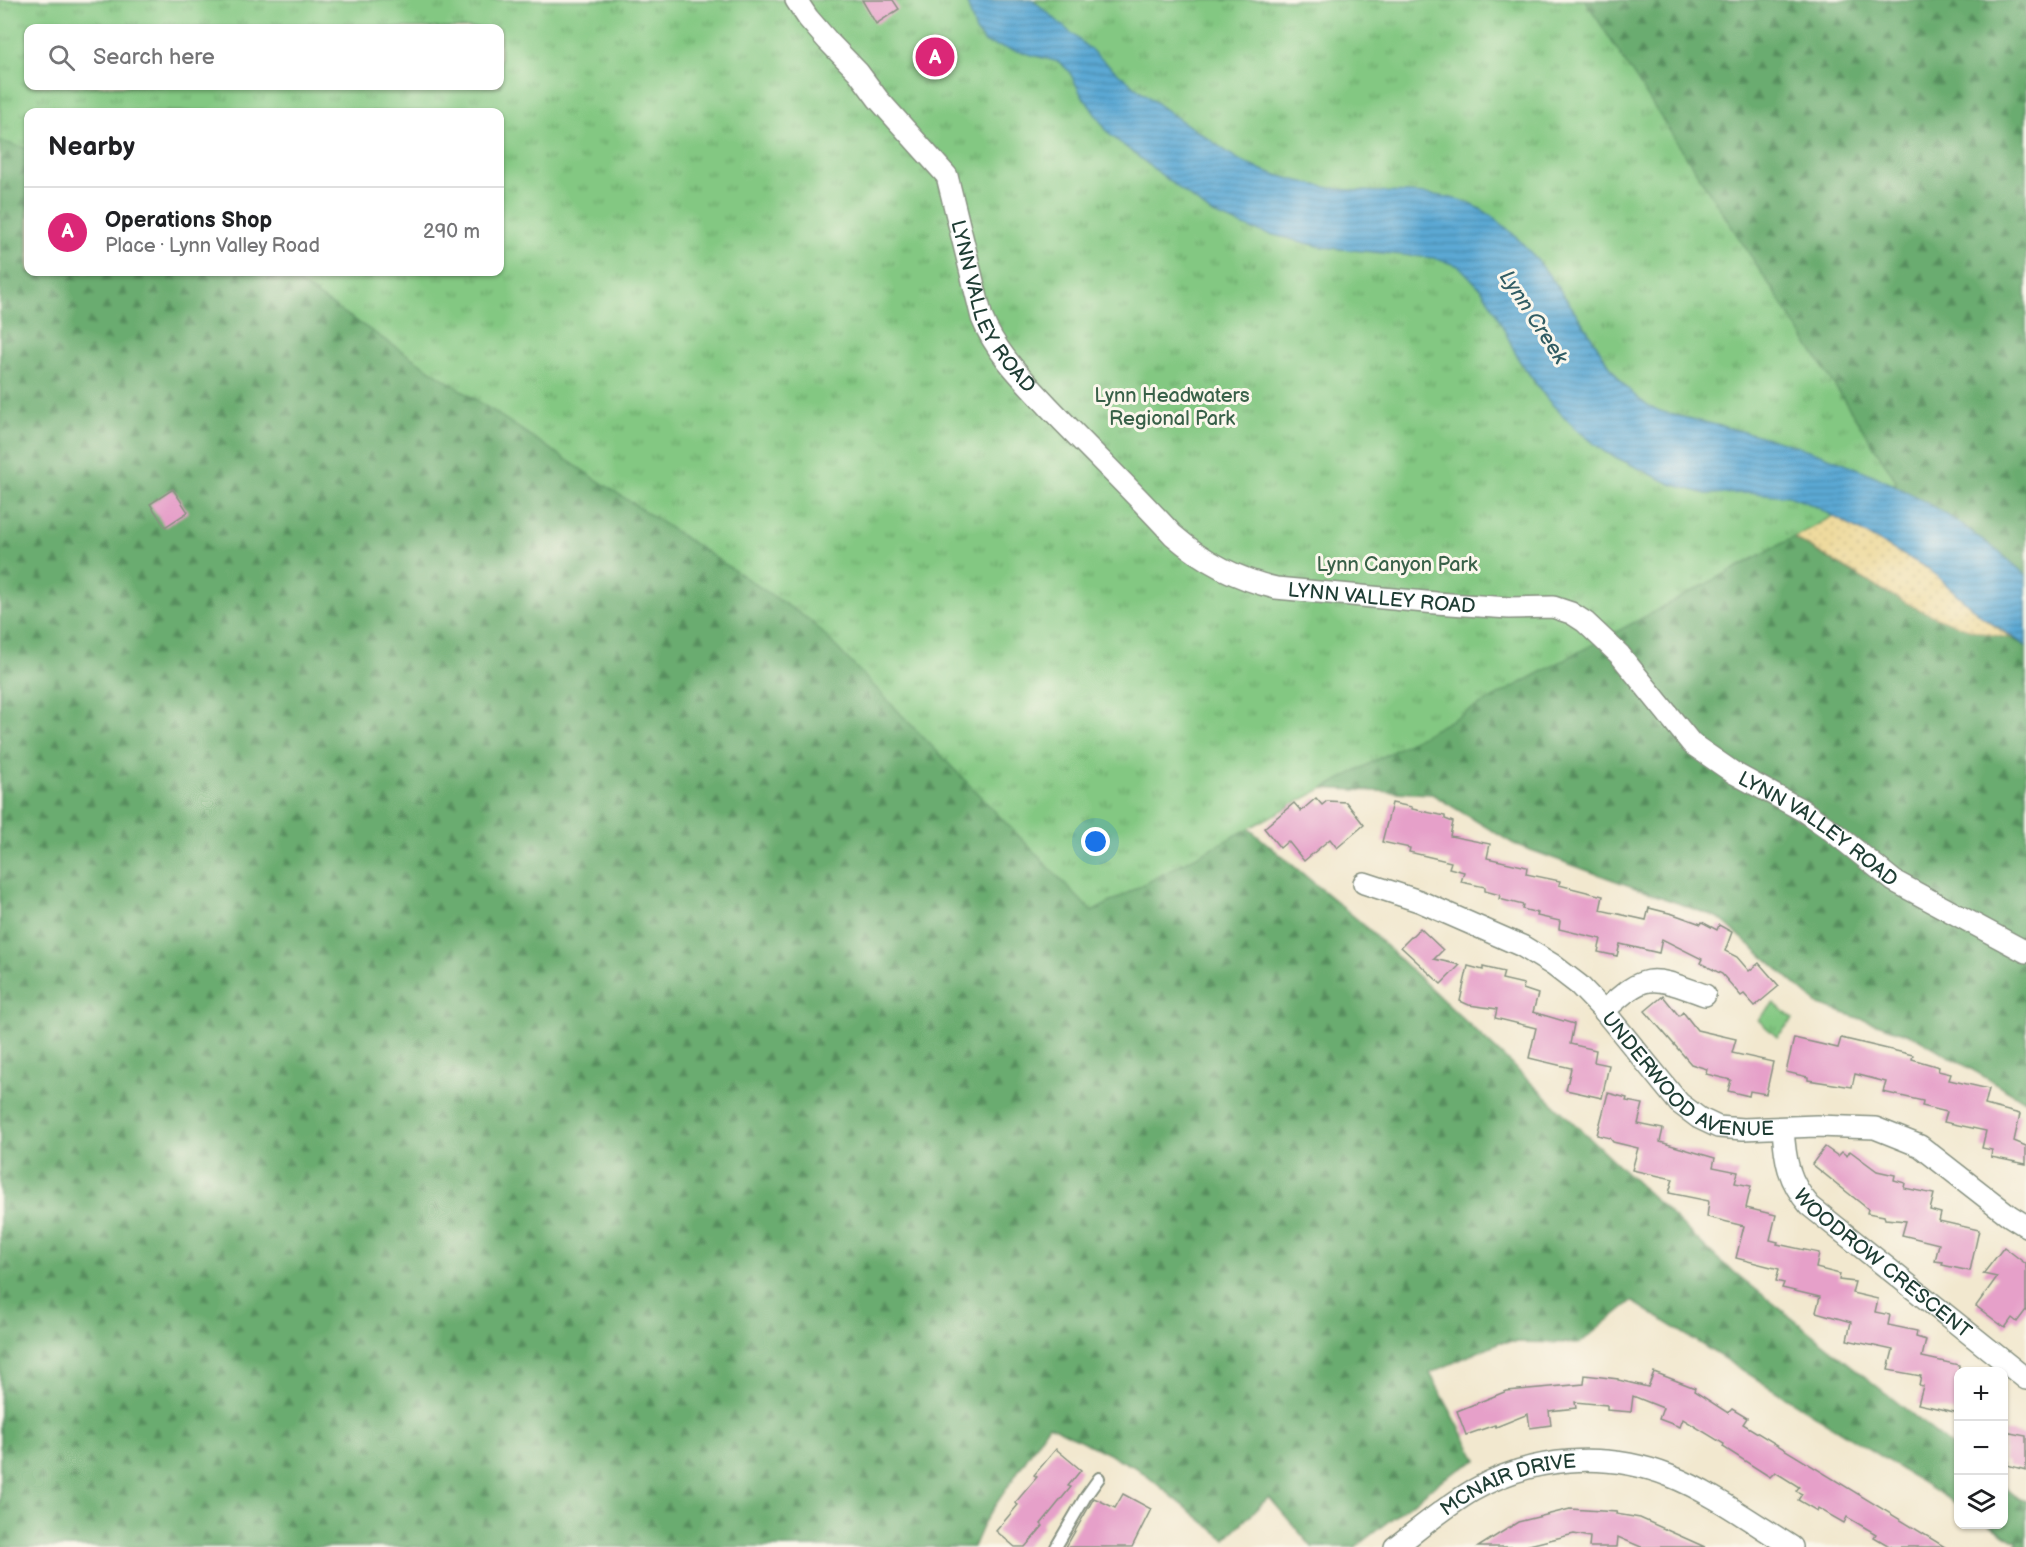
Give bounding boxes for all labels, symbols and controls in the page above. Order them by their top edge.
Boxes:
search box [24,24,504,90]
pin: A [916,34,954,80]
icon: search [45,41,78,74]
text: Search here [93,44,215,71]
text: Nearby [48,132,135,163]
text: Operations Shop [105,207,272,234]
street label: LYNN VALLEY ROAD [945,218,1040,398]
text: A [61,220,74,244]
text: 290 m [423,220,480,244]
text: Place · Lynn Valley Road [105,234,320,258]
water label: Lynn Creek [1494,266,1573,369]
park label: Lynn Headwaters Regional Park [1094,384,1250,431]
park label: Lynn Canyon Park [1316,553,1478,577]
street label: LYNN VALLEY ROAD [1287,578,1476,619]
street label: LYNN VALLEY ROAD [1734,767,1902,892]
your location [1081,827,1110,856]
street label: UNDERWOOD AVENUE [1596,1007,1775,1142]
street label: WOODROW CRESCENT [1788,1184,1976,1344]
map controls [1954,1367,2008,1529]
button: + [1954,1367,2008,1421]
button: − [1954,1421,2008,1475]
street label: MCNAIR DRIVE [1436,1450,1577,1521]
button: layers [1954,1475,2008,1529]

